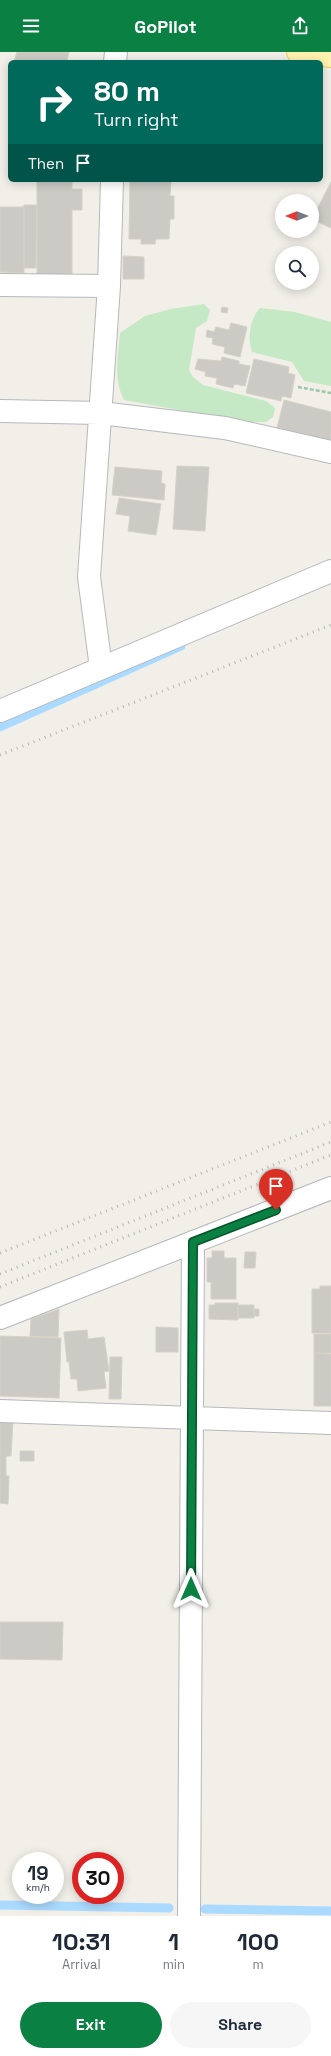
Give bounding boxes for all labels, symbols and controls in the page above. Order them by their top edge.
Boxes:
icon: menu [20,15,42,37]
text: GoPilot [134,15,197,38]
icon: share [289,15,311,37]
text: 80 m [94,73,160,109]
icon: right [28,76,80,128]
text: Turn right [94,108,178,131]
icon: arrive [72,152,94,174]
text: Then [28,154,64,173]
north arrow [275,194,319,238]
map controls [275,194,319,290]
button: search [275,246,319,290]
pin [259,1169,293,1210]
icon: arrive [265,1175,287,1197]
position arrow [170,1568,212,1610]
speed limit sign: 30 [72,1852,124,1904]
text: 19 [27,1860,49,1886]
text: km/h [26,1881,50,1894]
text: 10:31 [52,1926,111,1957]
text: 1 [168,1926,179,1957]
text: 100 [237,1926,279,1957]
text: Arrival [62,1956,101,1973]
text: min [163,1956,185,1973]
text: m [252,1956,264,1973]
button: Exit [20,2002,162,2048]
button: Share [170,2002,311,2048]

